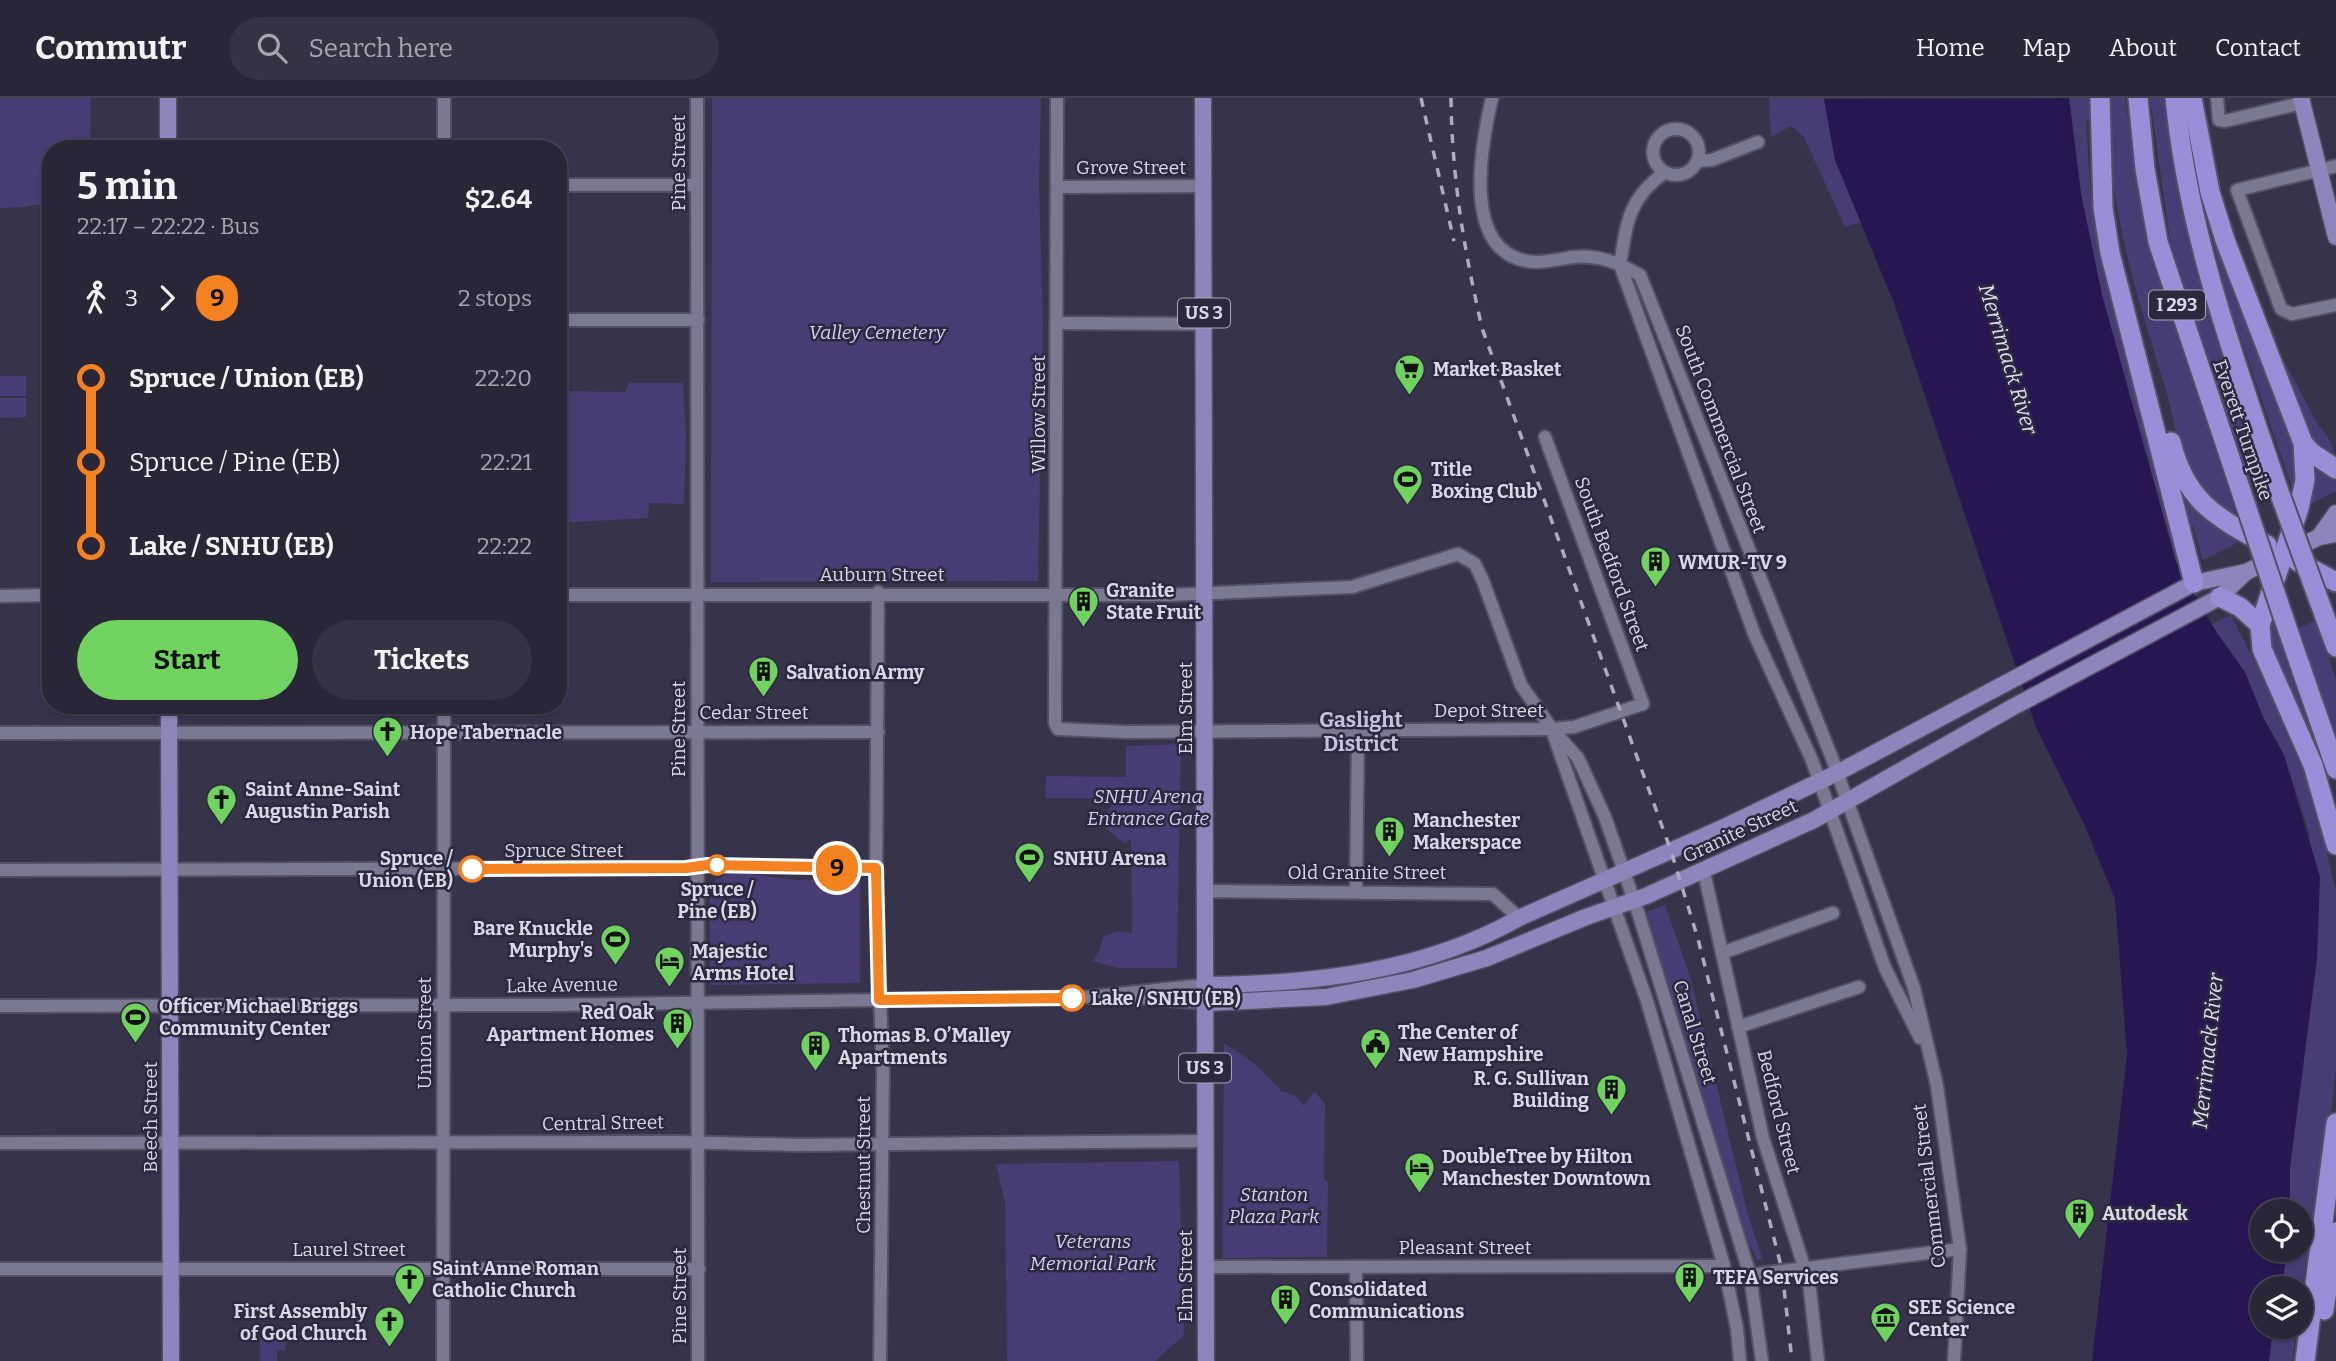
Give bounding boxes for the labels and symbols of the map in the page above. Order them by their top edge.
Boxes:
street label: Pine Street [667,115,690,211]
street label: Grove Street [1076,156,1186,179]
water label: Merrimack River [1973,281,2044,439]
road number: I 293 [2149,290,2205,320]
road number: US 3 [1178,298,1230,328]
park label: Valley Cemetery [809,321,947,344]
street label: South Commercial Street [1671,321,1771,537]
supermarket icon: Market Basket [1393,352,1427,396]
street label: Willow Street [1027,355,1050,473]
street label: Everett Turnpike [2208,357,2278,503]
place label: Market Basket [1433,358,1562,381]
place label: Title Boxing Club [1431,458,1537,503]
sports icon: Title Boxing Club [1391,463,1425,507]
street label: South Bedford Street [1570,474,1654,654]
building icon: WMUR-TV 9 [1638,545,1672,589]
place label: WMUR-TV 9 [1678,551,1787,574]
street label: Auburn Street [819,563,945,586]
place label: Granite State Fruit [1106,579,1202,624]
building icon: Granite State Fruit [1066,584,1100,628]
building icon: Salvation Army [746,655,780,699]
place label: Salvation Army [786,661,925,684]
street label: Elm Street [1174,661,1197,754]
street label: Pine Street [667,681,690,777]
street label: Depot Street [1434,699,1544,722]
street label: Cedar Street [699,701,809,724]
district label: Gaslight District [1319,707,1404,757]
church icon: Hope Tabernacle [370,715,404,759]
place label: Hope Tabernacle [410,721,562,744]
place label: Saint Anne-Saint Augustin Parish [245,778,401,823]
church icon: Saint Anne-Saint Augustin Parish [205,783,239,827]
park label: SNHU Arena Entrance Gate [1087,785,1210,830]
street label: Granite Street [1679,794,1801,868]
place label: Manchester Makerspace [1413,809,1521,854]
building icon: Manchester Makerspace [1373,814,1407,858]
street label: Spruce Street [504,839,624,862]
sports icon: SNHU Arena [1013,841,1047,885]
line badge: 9 [814,845,860,891]
place label: Spruce / Union (EB) [358,847,454,892]
place label: SNHU Arena [1053,847,1167,870]
marker: Spruce / Pine (EB) [707,855,727,875]
marker: Spruce / Union (EB) [459,856,485,882]
street label: Old Granite Street [1288,861,1447,884]
place label: Spruce / Pine (EB) [677,878,757,923]
place label: Bare Knuckle Murphy's [473,917,593,962]
sports icon: Bare Knuckle Murphy's [599,922,633,966]
place label: Majestic Arms Hotel [692,940,794,985]
hotel icon: Majestic Arms Hotel [652,945,686,989]
water label: Merrimack River [2187,971,2229,1130]
street label: Lake Avenue [506,973,618,997]
street label: Union Street [413,977,436,1089]
street label: Canal Street [1668,977,1722,1087]
marker: Lake / SNHU (EB) [1059,985,1085,1011]
place label: Lake / SNHU (EB) [1091,987,1241,1010]
place label: Officer Michael Briggs Community Center [159,995,358,1040]
sports icon: Officer Michael Briggs Community Center [119,1000,153,1044]
place label: Red Oak Apartment Homes [487,1001,655,1046]
building icon: Red Oak Apartment Homes [660,1006,694,1050]
place label: The Center of New Hampshire [1398,1021,1543,1066]
place label: Thomas B. O’Malley Apartments [838,1024,1011,1069]
public building icon: The Center of New Hampshire [1358,1026,1392,1070]
building icon: Thomas B. O’Malley Apartments [798,1029,832,1073]
street label: Bedford Street [1752,1047,1806,1177]
road number: US 3 [1179,1054,1231,1083]
street label: Beech Street [139,1061,162,1173]
place label: R. G. Sullivan Building [1473,1067,1590,1112]
building icon: R. G. Sullivan Building [1595,1072,1629,1116]
street label: Chestnut Street [852,1096,875,1234]
street label: Commercial Street [1907,1102,1950,1270]
street label: Central Street [542,1110,664,1136]
place label: DoubleTree by Hilton Manchester Downtown [1442,1145,1652,1190]
hotel icon: DoubleTree by Hilton Manchester Downtown [1402,1150,1436,1194]
park label: Stanton Plaza Park [1229,1183,1320,1228]
building icon: Autodesk [2062,1196,2096,1240]
place label: Autodesk [2102,1202,2189,1225]
street label: Elm Street [1174,1229,1197,1322]
park label: Veterans Memorial Park [1030,1230,1157,1275]
street label: Pleasant Street [1398,1236,1532,1259]
street label: Laurel Street [292,1238,406,1261]
street label: Pine Street [668,1248,691,1344]
place label: Saint Anne Roman Catholic Church [432,1257,600,1302]
building icon: TEFA Services [1673,1260,1707,1304]
church icon: Saint Anne Roman Catholic Church [392,1262,426,1306]
place label: TEFA Services [1713,1266,1839,1289]
place label: Consolidated Communications [1309,1278,1464,1323]
building icon: Consolidated Communications [1269,1283,1303,1327]
place label: SEE Science Center [1908,1296,2015,1341]
place label: First Assembly of God Church [233,1300,367,1345]
museum icon: SEE Science Center [1868,1301,1902,1345]
church icon: First Assembly of God Church [373,1305,407,1349]

